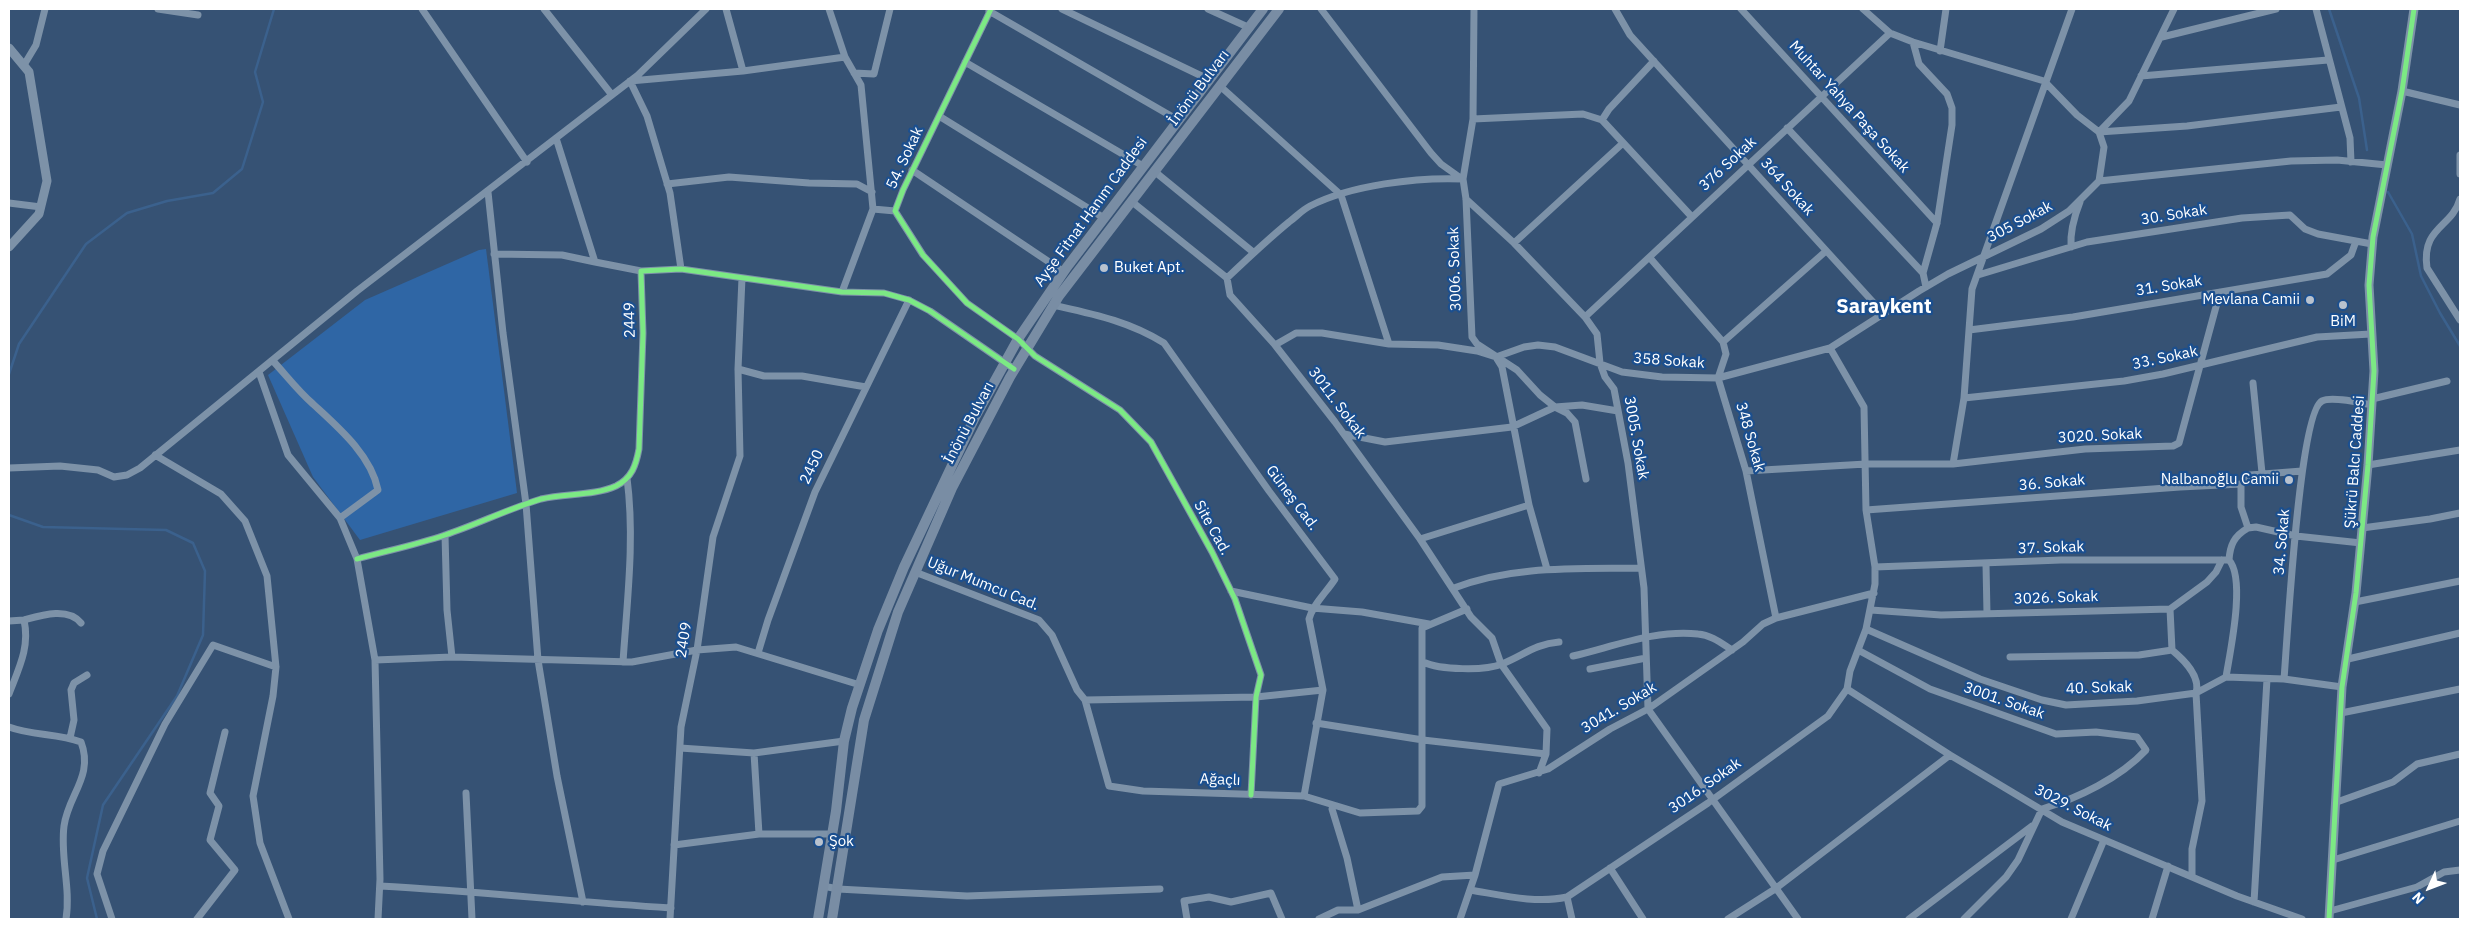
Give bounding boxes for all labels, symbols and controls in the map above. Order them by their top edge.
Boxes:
street label: Muhtar Yahya Paşa Sokak [1785,37,1913,177]
street label: İnönü Bulvarı [1165,47,1233,129]
street label: 54. Sokak [883,124,927,192]
street label: 376 Sokak [1696,133,1760,195]
street label: Ayşe Fitnat Hanım Caddesi [1031,134,1151,290]
street label: 364 Sokak [1756,154,1818,220]
street label: 305 Sokak [1984,197,2056,247]
street label: 30. Sokak [2140,201,2208,229]
street label: 3006. Sokak [1445,226,1465,312]
place label: Buket Apt. [1114,259,1185,277]
marker: Buket Apt. [1098,262,1110,274]
street label: 31. Sokak [2135,272,2203,300]
place label: Mevlana Camii [2202,291,2300,309]
marker: Mevlana Camii [2304,294,2316,306]
district label: Saraykent [1836,295,1932,319]
marker: BiM [2337,299,2349,311]
street label: 2449 [621,302,639,338]
place label: BiM [2330,313,2356,331]
street label: 33. Sokak [2131,342,2199,374]
street label: 358 Sokak [1633,350,1705,372]
street label: 3011. Sokak [1304,364,1370,442]
street label: İnönü Bulvarı [940,379,998,467]
street label: 3005. Sokak [1620,395,1652,481]
street label: Şükrü Balcı Caddesi [2341,395,2369,529]
street label: 348 Sokak [1732,400,1768,474]
street label: 3020. Sokak [2057,425,2143,447]
street label: 2450 [796,447,828,487]
street label: Güneş Cad. [1262,462,1322,534]
street label: 36. Sokak [2018,471,2086,495]
place label: Nalbanoğlu Camii [2161,471,2279,489]
marker: Nalbanoğlu Camii [2283,474,2295,486]
street label: Site Cad. [1190,498,1234,558]
street label: 34. Sokak [2270,508,2294,576]
street label: 37. Sokak [2017,538,2085,558]
street label: Uğur Mumcu Cad. [924,553,1042,615]
street label: 3026. Sokak [2013,588,2099,608]
street label: 2409 [672,621,696,659]
street label: 40. Sokak [2065,678,2133,698]
street label: 3041. Sokak [1578,679,1660,737]
street label: 3001. Sokak [1961,679,2047,723]
street label: 3016. Sokak [1665,754,1745,818]
street label: Ağaçlı [1199,770,1241,790]
street label: 3029. Sokak [2031,781,2115,835]
place label: Şok [829,833,854,851]
marker: Şok [813,836,825,848]
north arrow [2404,863,2454,913]
text: N [2408,888,2428,908]

